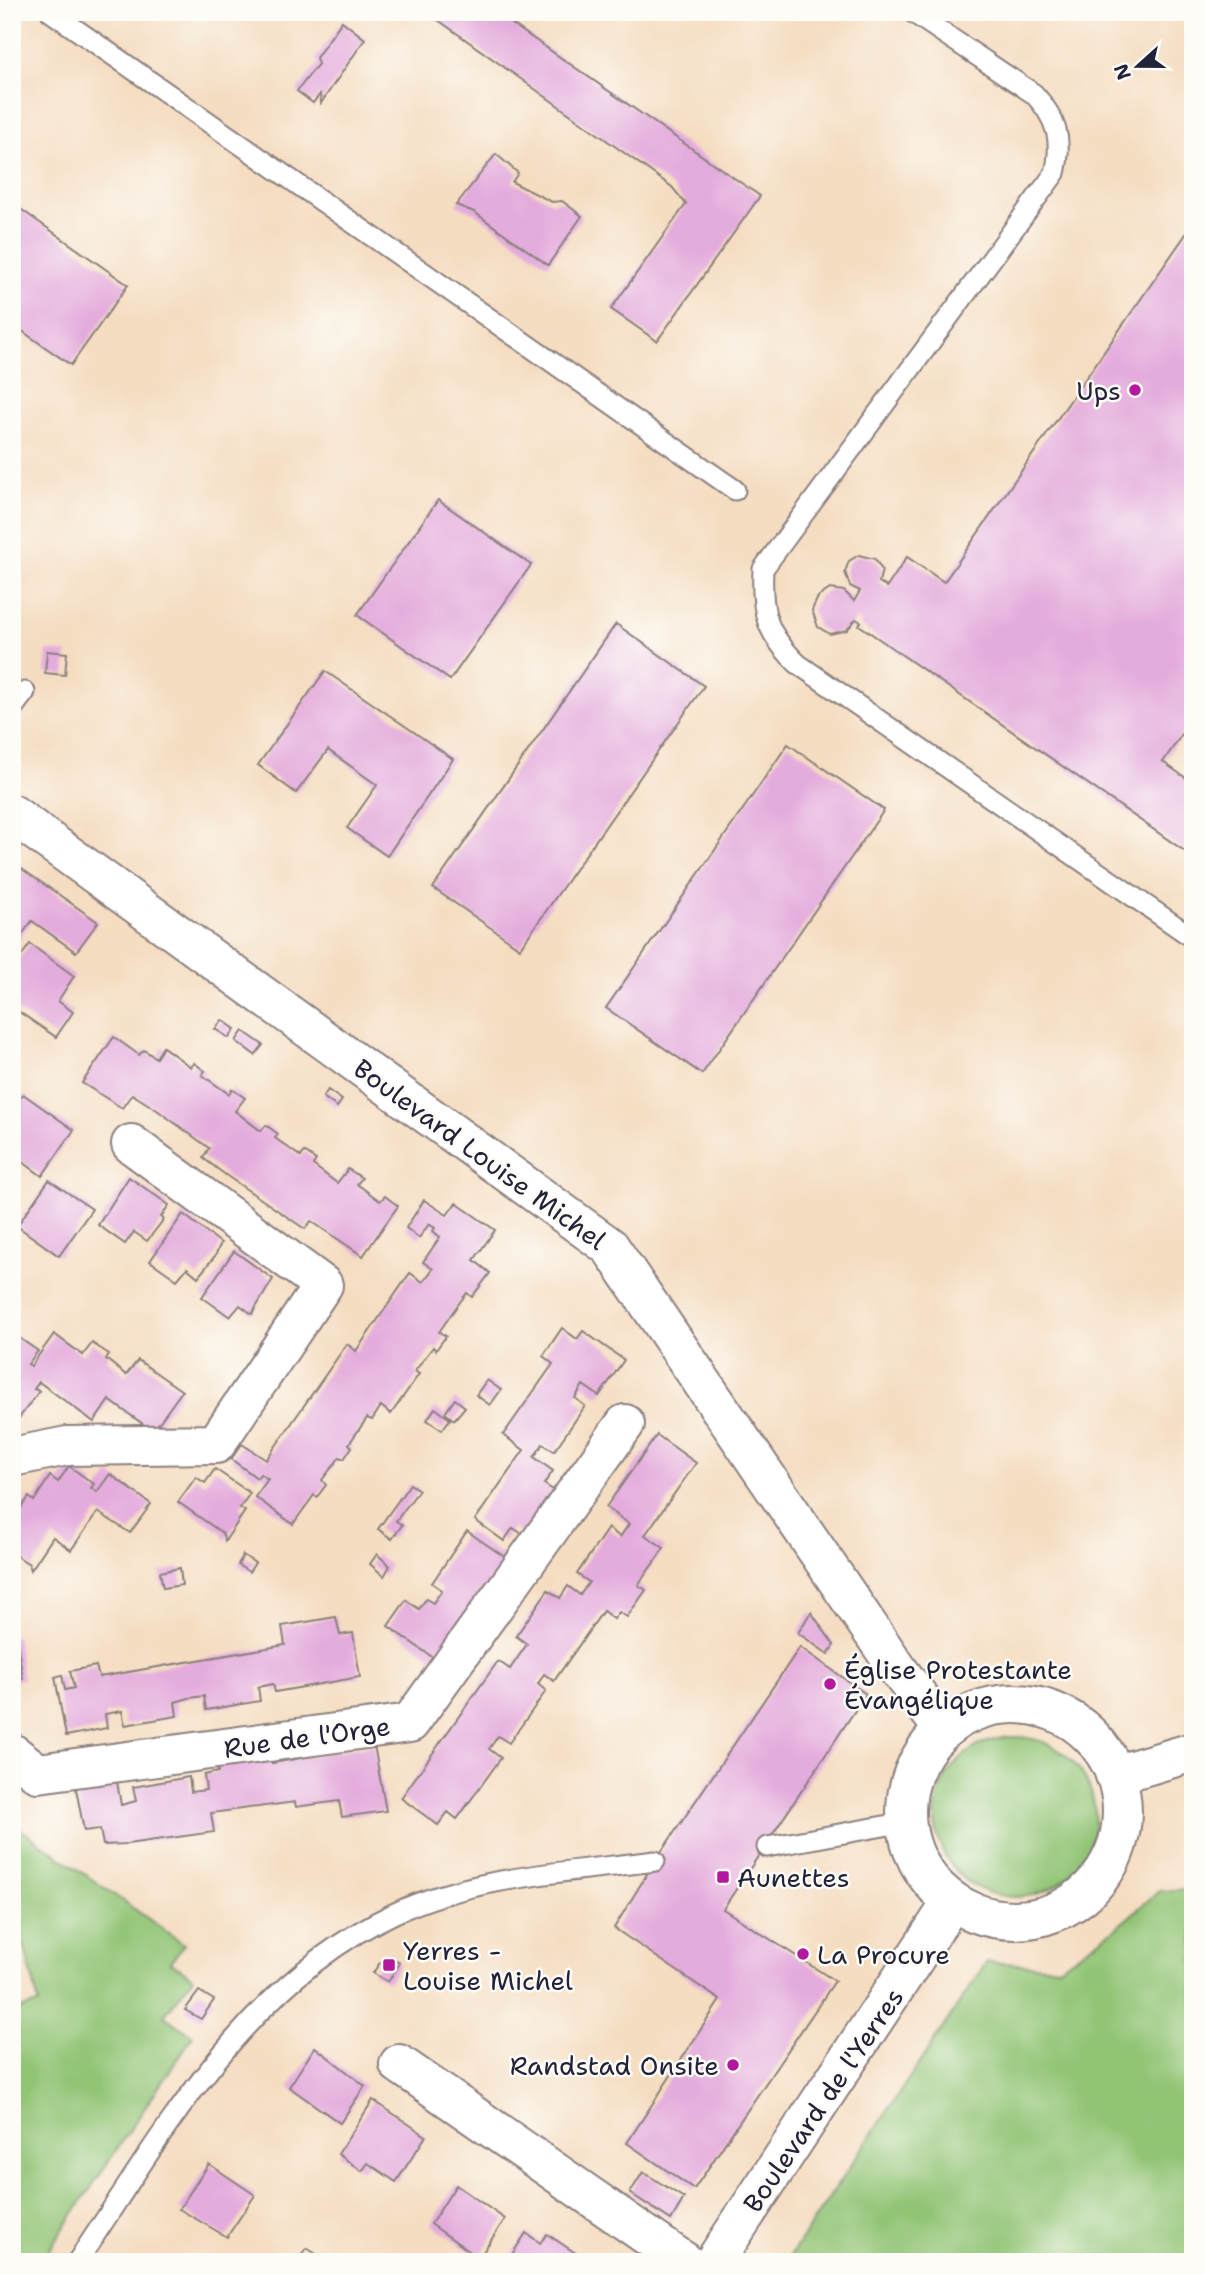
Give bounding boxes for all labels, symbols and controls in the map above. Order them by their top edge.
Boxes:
north arrow [1104,32,1174,102]
text: N [1108,60,1137,83]
place label: Ups [1076,373,1121,408]
marker: Ups [1127,382,1143,398]
street label: Boulevard Louise Michel [347,1051,613,1258]
place label: Église Protestante Évangélique [844,1652,1072,1717]
marker: Église Protestante Évangélique [822,1676,838,1692]
street label: Rue de l'Orge [222,1708,392,1766]
place label: Aunettes [737,1860,850,1895]
marker: Aunettes [715,1869,731,1885]
place label: Yerres - Louise Michel [403,1933,573,1998]
place label: La Procure [817,1937,950,1972]
marker: La Procure [795,1946,811,1962]
marker: Yerres - Louise Michel [381,1957,397,1973]
street label: Boulevard de l'Yerres [735,1981,911,2219]
place label: Randstad Onsite [510,2048,719,2083]
marker: Randstad Onsite [725,2057,741,2073]

